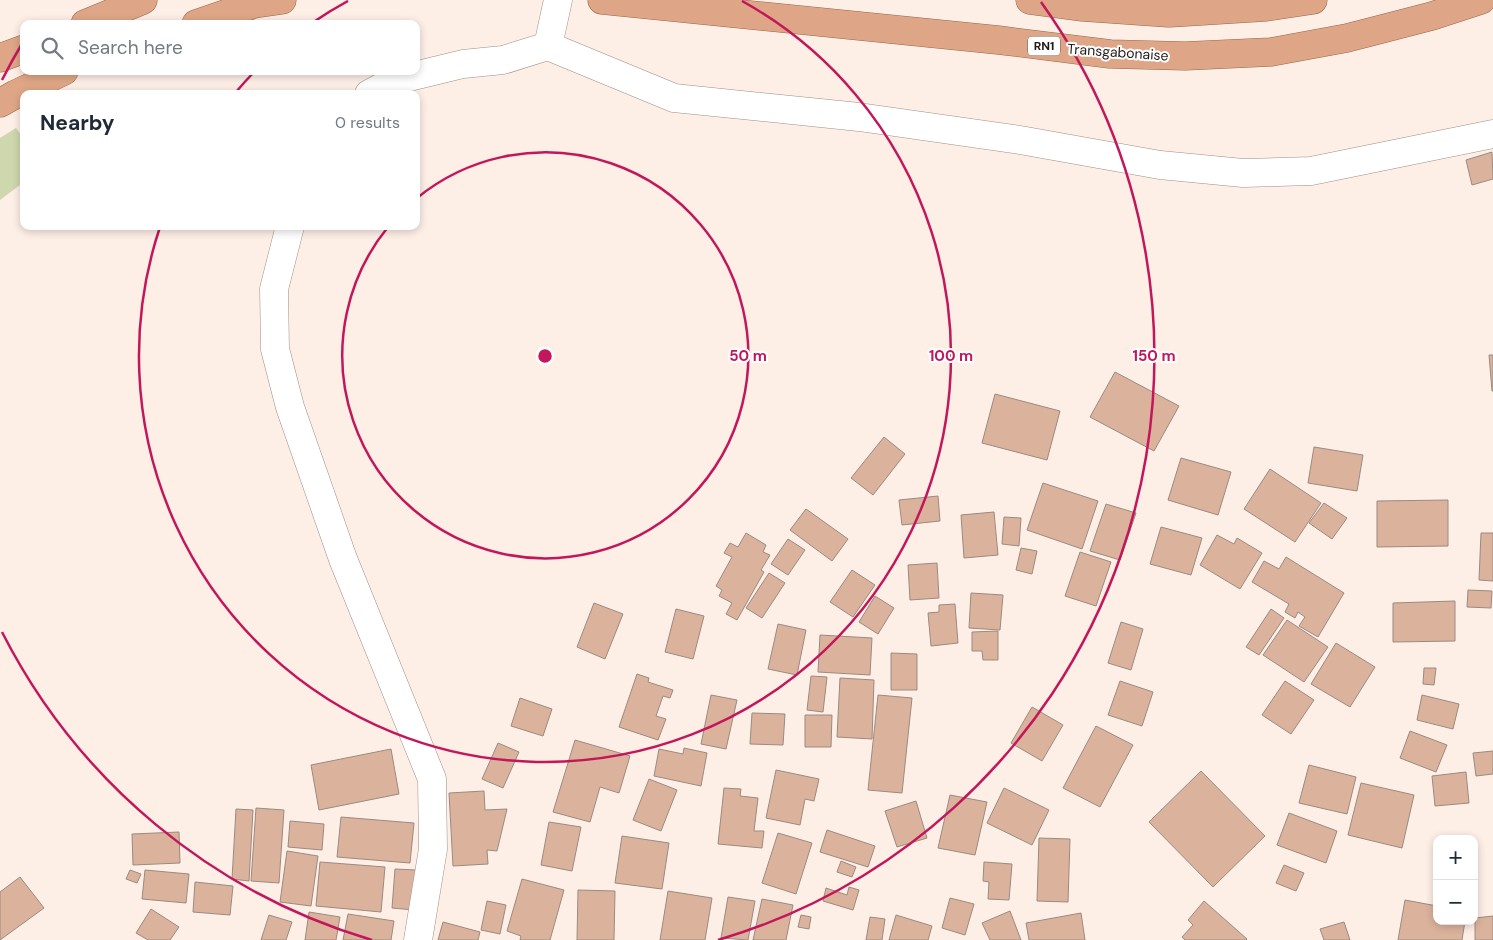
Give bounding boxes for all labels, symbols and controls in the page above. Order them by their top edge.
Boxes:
search box [20,20,420,75]
icon: search [38,34,66,62]
text: Search here [78,35,183,60]
road number: RN1 [1028,36,1060,56]
street label: Transgabonaise [1067,39,1169,65]
text: Nearby [40,109,114,137]
text: 0 results [335,112,400,133]
text: 50 m [729,346,767,366]
text: 100 m [929,346,973,366]
text: 150 m [1133,346,1176,366]
centre of rings [536,347,554,365]
map controls [1433,835,1478,925]
button: + [1433,835,1478,880]
button: − [1433,880,1478,925]

